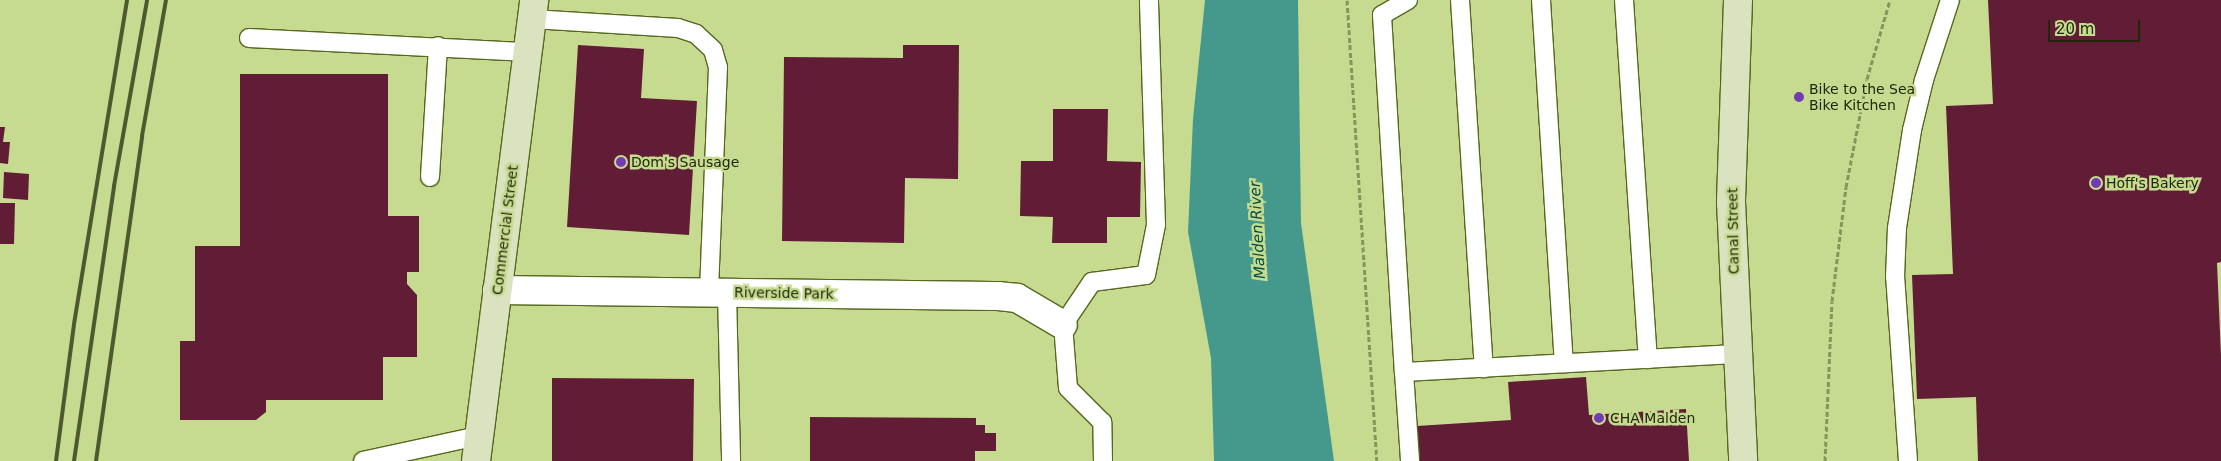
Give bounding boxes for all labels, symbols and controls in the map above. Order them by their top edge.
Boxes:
scale bar [2051,10,2144,42]
text: 20 m [2056,20,2094,38]
place label: Bike to the Sea Bike Kitchen [1809,81,1915,114]
marker: Bike to the Sea Bike Kitchen [1793,91,1805,103]
place label: Dom's Sausage [631,154,739,170]
marker: Dom's Sausage [615,156,627,168]
street label: Commercial Street [489,164,521,296]
place label: Hoff's Bakery [2106,175,2199,191]
marker: Hoff's Bakery [2090,177,2102,189]
water label: Malden River [1246,181,1270,279]
street label: Canal Street [1724,188,1742,274]
street label: Riverside Park [734,284,834,302]
place label: CHA Malden [1610,410,1695,426]
marker: CHA Malden [1592,411,1606,425]

